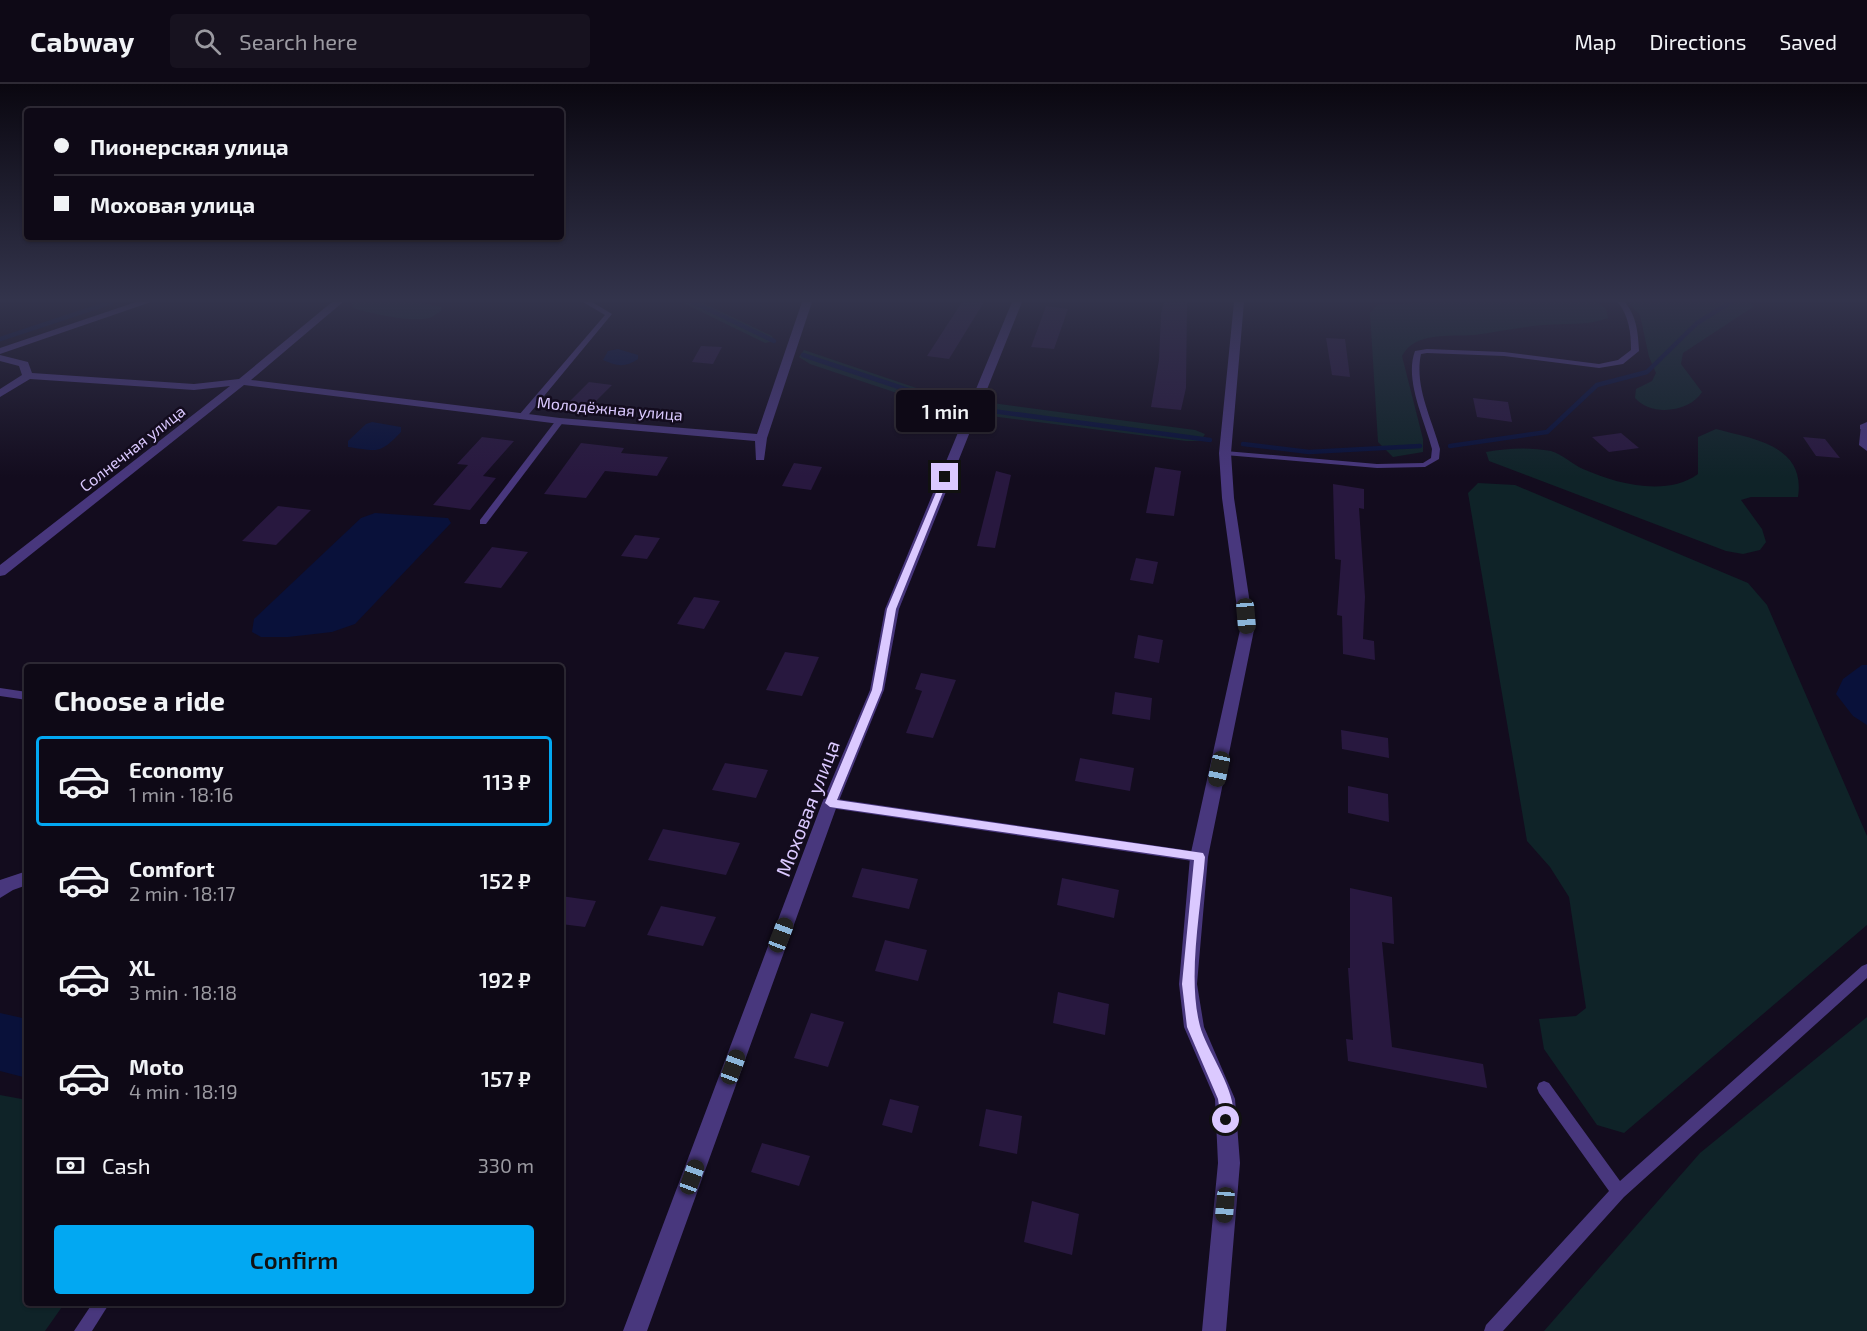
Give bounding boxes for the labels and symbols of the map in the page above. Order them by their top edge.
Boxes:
callout: 1 min [896,390,994,432]
street label: Молодёжная улица [536,392,684,425]
street label: Солнечная улица [76,401,189,496]
route end [931,463,958,490]
car [1235,597,1257,635]
street label: Моховая улица [770,737,845,880]
car [1206,750,1232,788]
car [766,915,796,955]
car [718,1047,748,1087]
route start [1212,1106,1239,1133]
car [677,1157,707,1197]
car [1214,1186,1236,1224]

